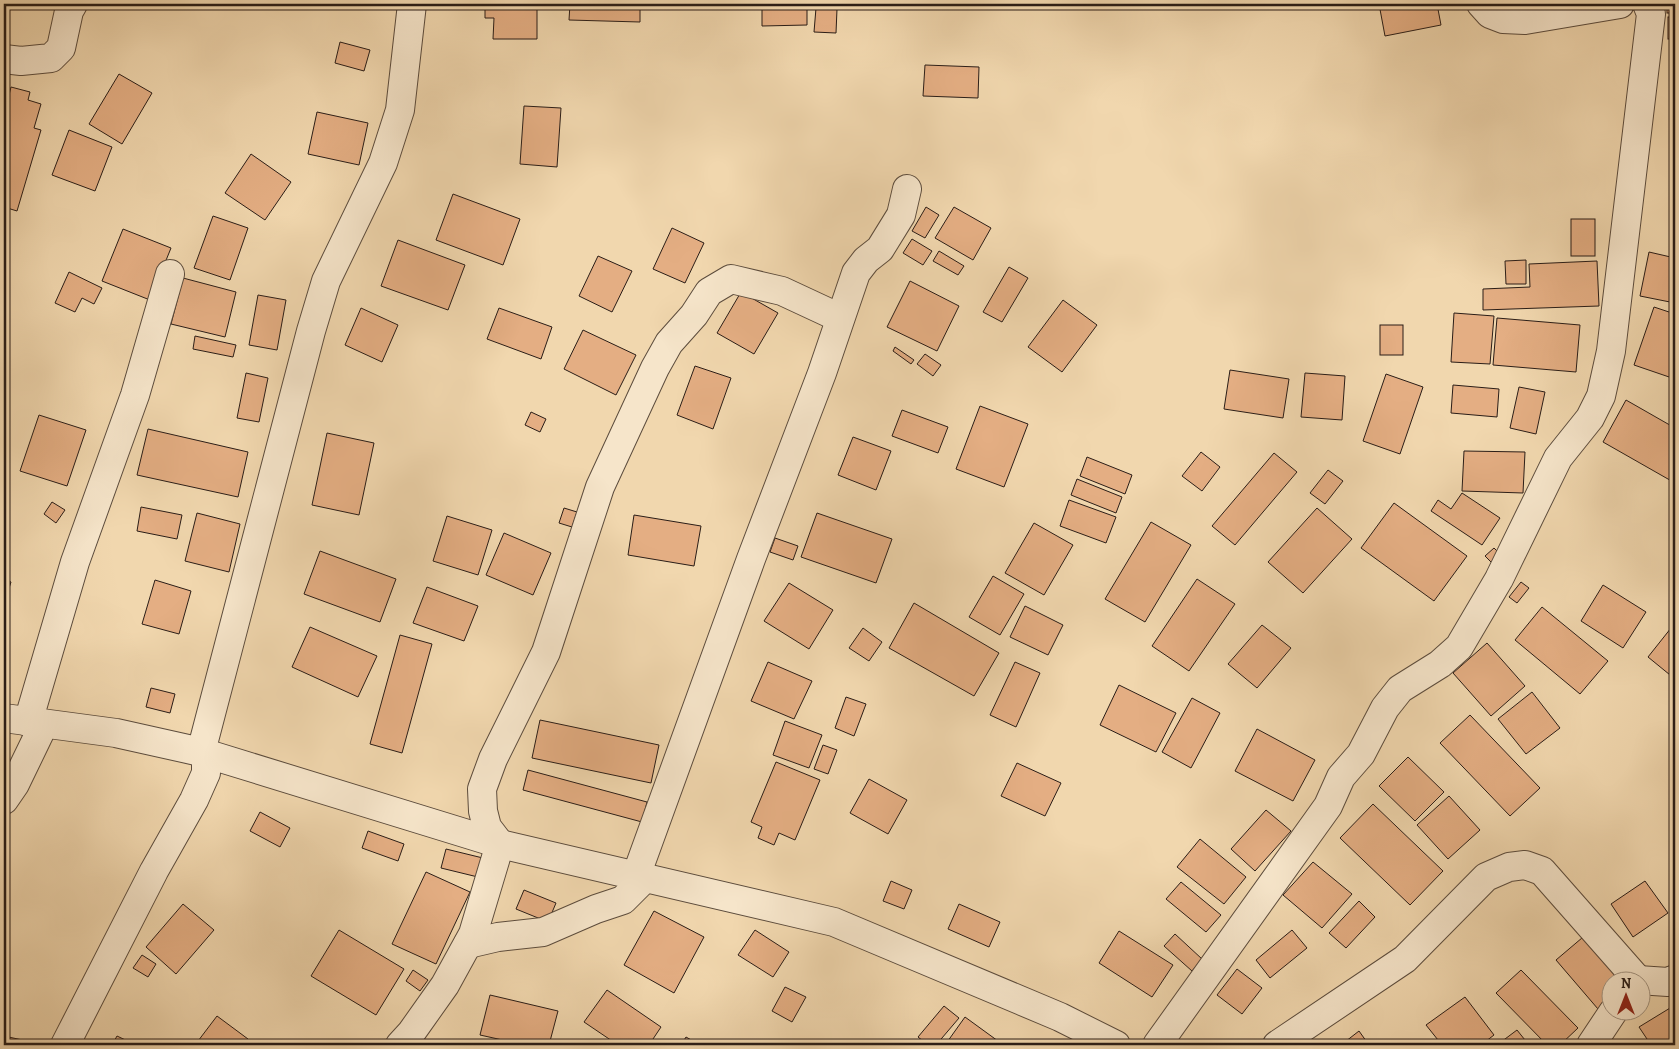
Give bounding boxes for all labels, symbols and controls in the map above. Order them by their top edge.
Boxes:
north arrow [1602,972,1652,1022]
text: N [1621,974,1631,993]

